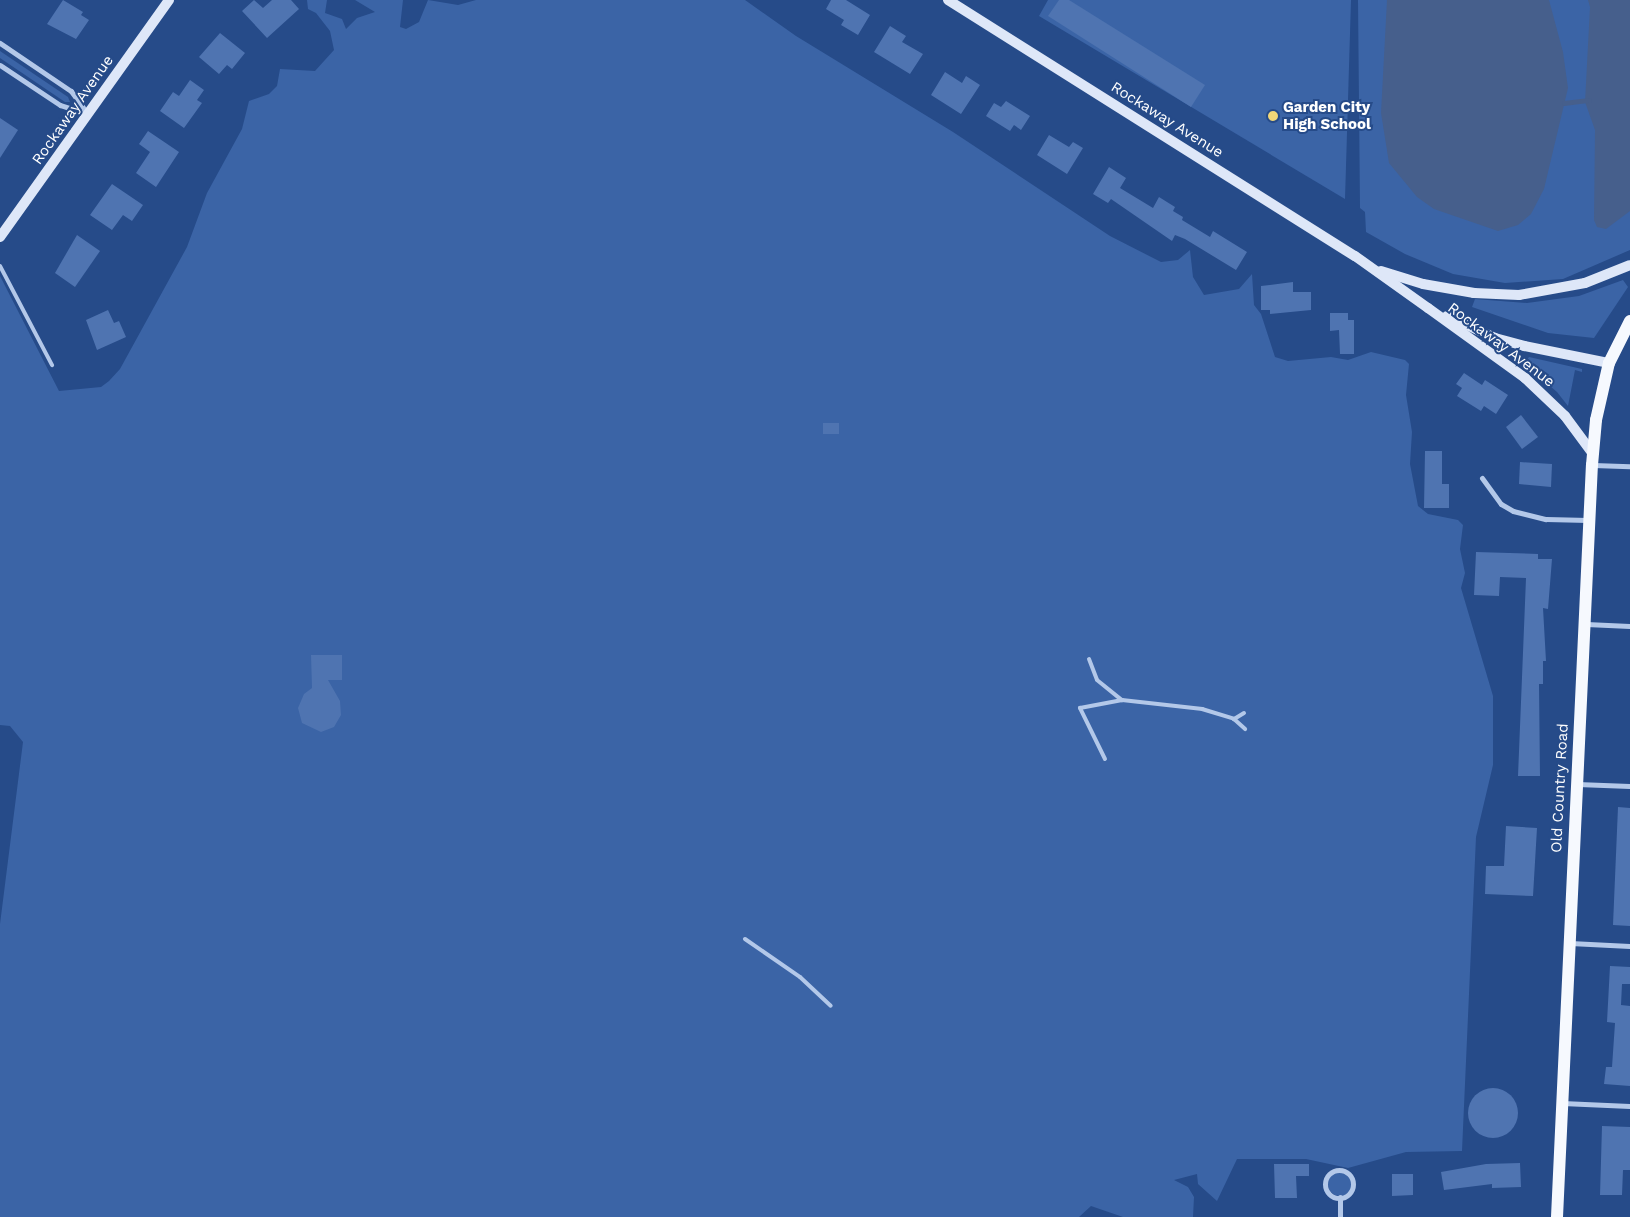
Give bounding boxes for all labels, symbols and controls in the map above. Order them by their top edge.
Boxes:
street label: Rockaway Avenue [28,52,118,168]
street label: Rockaway Avenue [1107,78,1227,162]
place label: Garden City High School [1283,98,1371,133]
marker: Garden City High School [1267,110,1279,122]
street label: Rockaway Avenue [1444,299,1558,391]
street label: Old Country Road [1548,723,1572,853]

